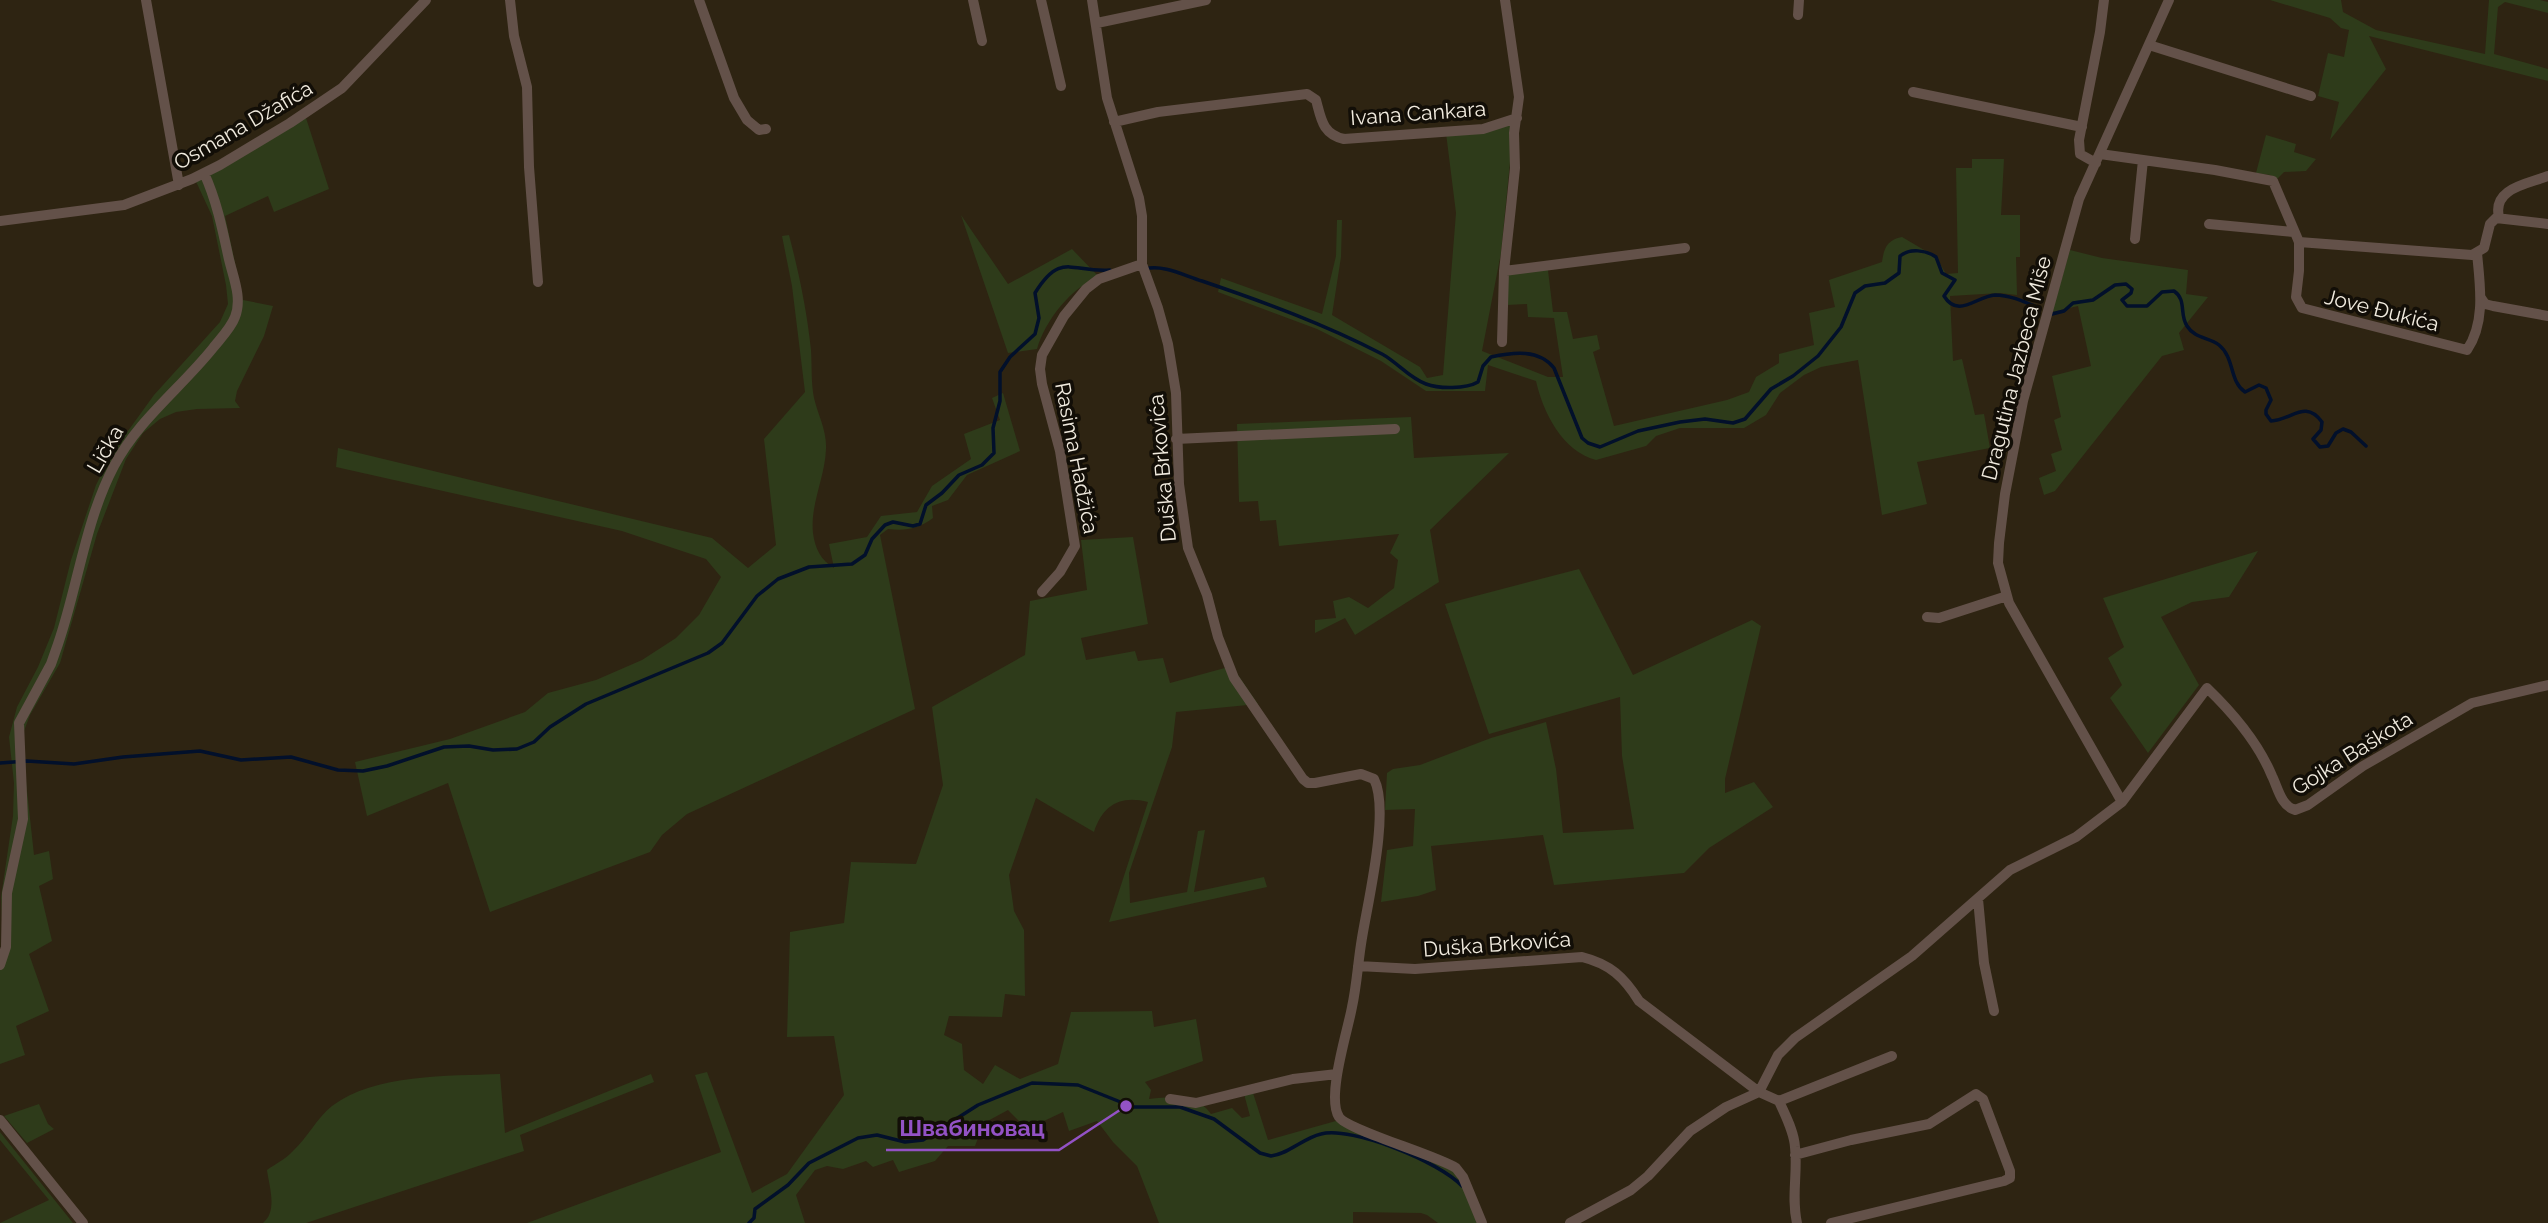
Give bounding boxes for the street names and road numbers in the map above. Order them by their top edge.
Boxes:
street label: Osmana Džafića [169,75,317,175]
street label: Ivana Cankara [1349,96,1487,130]
street label: Dragutina Jazbeca Miše [1976,253,2056,483]
street label: Jove Đukića [2322,284,2442,336]
street label: Rasima Hađžića [1050,380,1104,536]
street label: Duška Brkovića [1143,393,1181,543]
street label: Lička [81,421,129,477]
street label: Gojka Baškota [2287,706,2417,800]
street label: Duška Brkovića [1422,926,1572,962]

